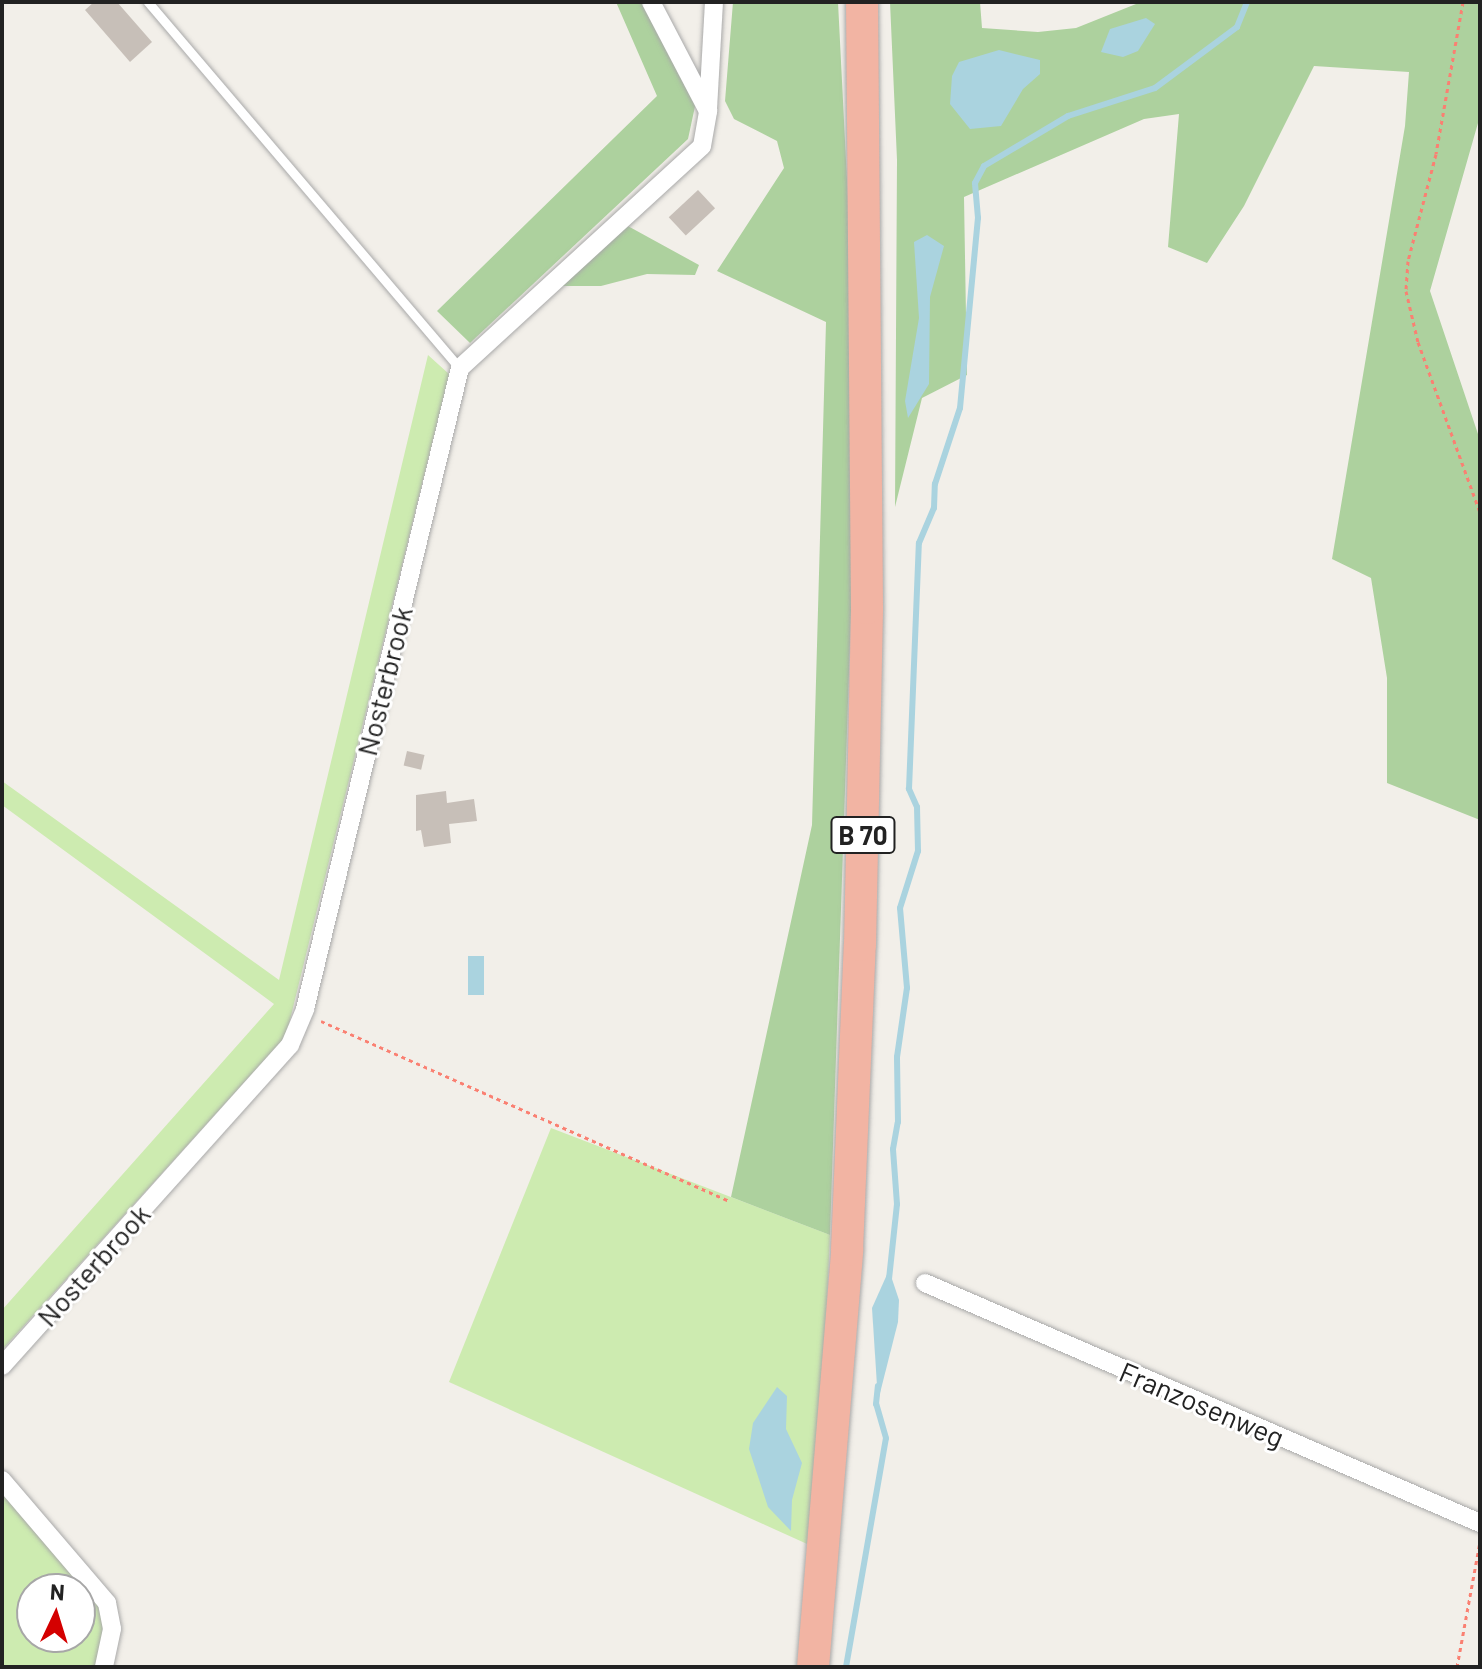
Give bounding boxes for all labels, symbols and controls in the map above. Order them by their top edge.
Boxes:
street label: Nosterbrook [349,603,419,759]
road number: B 70 [829,813,897,857]
street label: Nosterbrook [30,1197,156,1333]
street label: Franzosenweg [1115,1354,1289,1454]
north arrow [16,1573,96,1653]
text: N [49,1578,66,1605]

